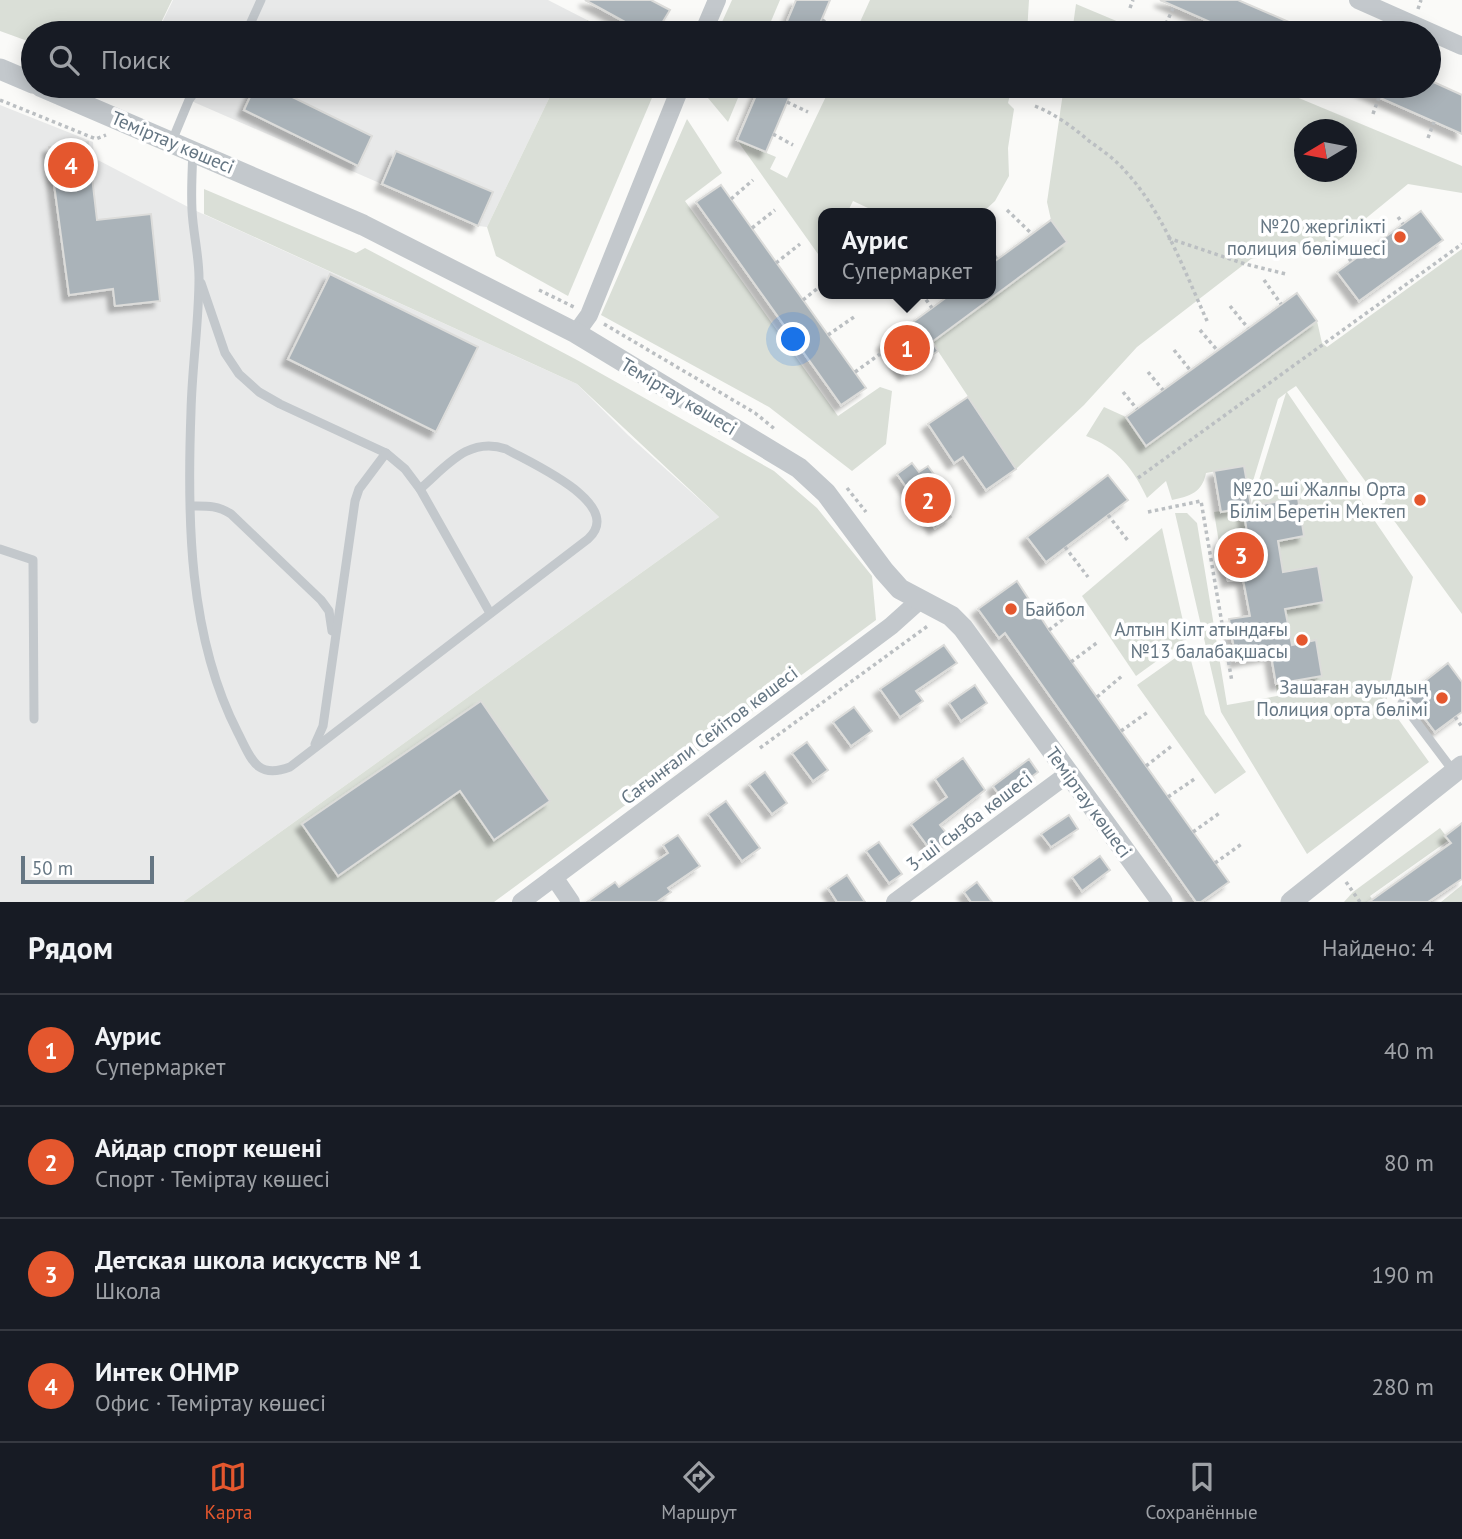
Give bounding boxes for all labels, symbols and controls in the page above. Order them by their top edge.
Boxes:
search box [21,21,1441,98]
icon: search [45,41,83,79]
text: Поиск [101,43,170,76]
street label: Теміртау көшесі [108,105,238,179]
north arrow [1294,119,1357,182]
pin: 4 [48,139,94,191]
popup [818,208,996,299]
place label: №20 жергілікті полиция бөлімшесі [1227,214,1386,260]
text: Аурис [842,223,908,256]
marker: №20 жергілікті полиция бөлімшесі [1392,229,1408,245]
text: Супермаркет [842,256,972,285]
your location [776,322,810,356]
pin: 1 [884,322,930,374]
street label: Теміртау көшесі [616,352,742,440]
pin: 2 [905,474,951,526]
place label: №20-ші Жалпы Орта Білім Беретін Мектеп [1230,477,1406,523]
marker: №20-ші Жалпы Орта Білім Беретін Мектеп [1412,492,1428,508]
pin: 3 [1218,529,1264,581]
place label: Байбол [1025,597,1085,621]
marker: Байбол [1003,601,1019,617]
place label: Алтын Кілт атындағы №13 балабақшасы [1114,617,1288,663]
marker: Алтын Кілт атындағы №13 балабақшасы [1294,632,1310,648]
street label: Сағынғали Сейітов көшесі [616,661,802,809]
place label: Зашаған ауылдың Полиция орта бөлімі [1256,675,1429,721]
marker: Зашаған ауылдың Полиция орта бөлімі [1434,690,1450,706]
street label: Теміртау көшесі [1041,742,1137,862]
street label: 3-ші сызба көшесі [901,766,1037,876]
scale bar [21,853,154,885]
text: 50 m [32,856,73,880]
text: Рядом [28,928,113,967]
text: Найдено: 4 [1322,933,1434,962]
text: Аурис [95,1019,161,1052]
text: 1 [44,1036,58,1065]
text: 40 m [1384,1036,1434,1065]
text: Супермаркет [95,1052,225,1081]
text: Айдар спорт кешені [95,1131,322,1164]
text: 2 [44,1148,58,1177]
text: 80 m [1384,1148,1434,1177]
text: Спорт · Теміртау көшесі [95,1164,330,1193]
text: Детская школа искусств № 1 [95,1243,422,1276]
text: 3 [44,1260,58,1289]
text: 190 m [1372,1260,1434,1289]
text: Школа [95,1276,161,1305]
text: Интек ОНМР [95,1355,239,1388]
text: 4 [44,1372,58,1401]
text: 280 m [1372,1372,1434,1401]
text: Офис · Теміртау көшесі [95,1388,326,1417]
tab: Карта [204,1458,252,1524]
tab: Маршрут [661,1458,737,1524]
tab: Сохранённые [1145,1458,1258,1524]

